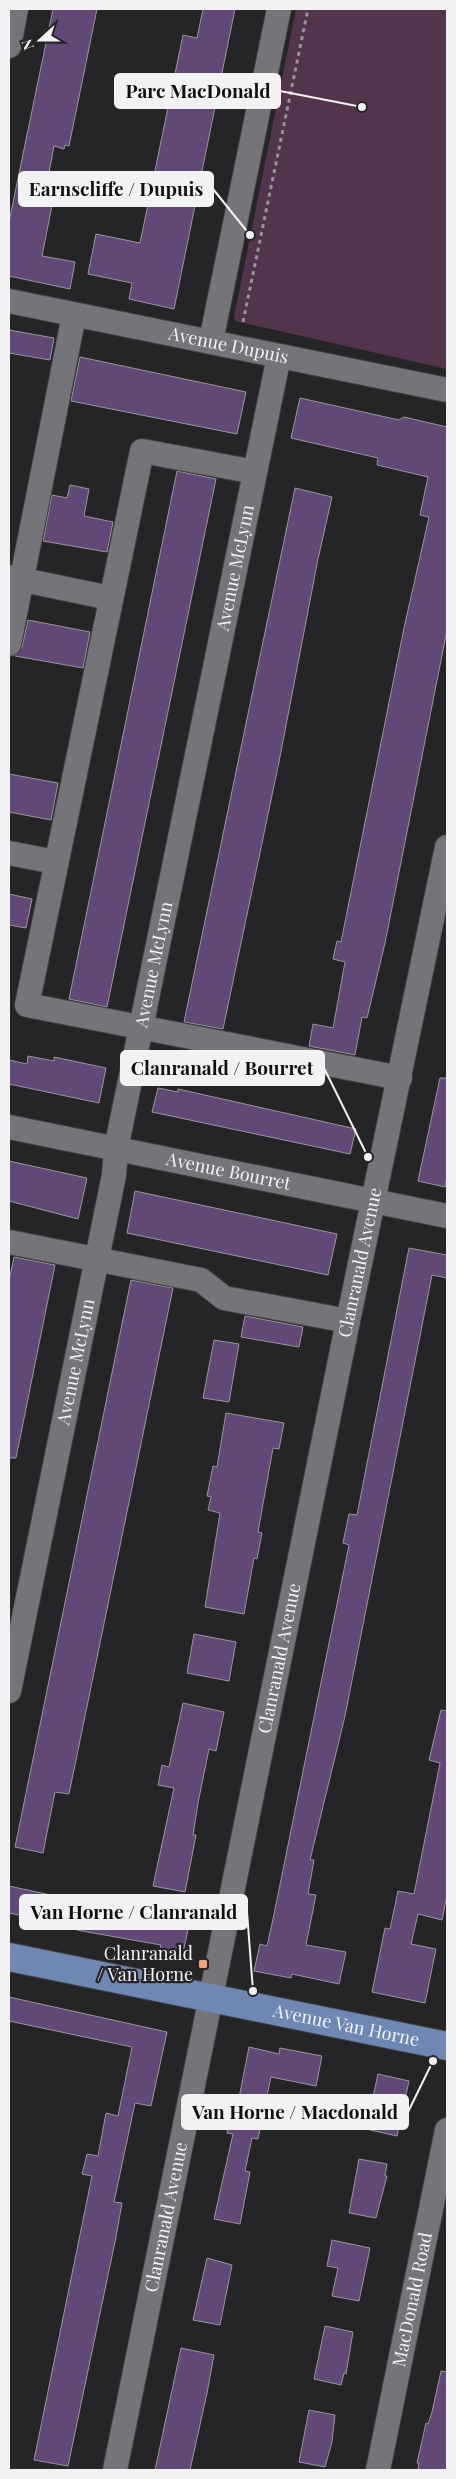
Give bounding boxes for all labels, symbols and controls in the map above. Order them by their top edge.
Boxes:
north arrow [15,15,65,65]
text: N [17,37,38,53]
callout: Parc MacDonald [115,74,280,108]
text: Parc MacDonald [126,77,271,103]
callout: Earnscliffe / Dupuis [19,172,213,206]
text: Earnscliffe / Dupuis [29,175,203,201]
street label: Avenue Dupuis [166,321,291,368]
street label: Avenue McLynn [210,502,259,634]
street label: Avenue McLynn [128,899,178,1030]
callout: Clanranald / Bourret [121,1051,324,1085]
text: Clanranald / Bourret [131,1054,314,1080]
street label: Avenue Bourret [163,1146,294,1195]
street label: Clanranald Avenue [332,1185,387,1340]
street label: Avenue McLynn [50,1296,100,1428]
street label: Clanranald Avenue [252,1581,306,1736]
callout: Van Horne / Clanranald [20,1895,247,1929]
text: Van Horne / Clanranald [30,1898,238,1924]
place label: Clanranald / Van Horne [97,1941,194,1986]
marker: Clanranald / Van Horne [197,1958,209,1970]
street label: Avenue Van Horne [270,1998,422,2051]
callout: Van Horne / Macdonald [182,2095,408,2129]
text: Van Horne / Macdonald [191,2098,399,2124]
street label: Clanranald Avenue [138,2140,192,2294]
street label: MacDonald Road [386,2229,437,2369]

